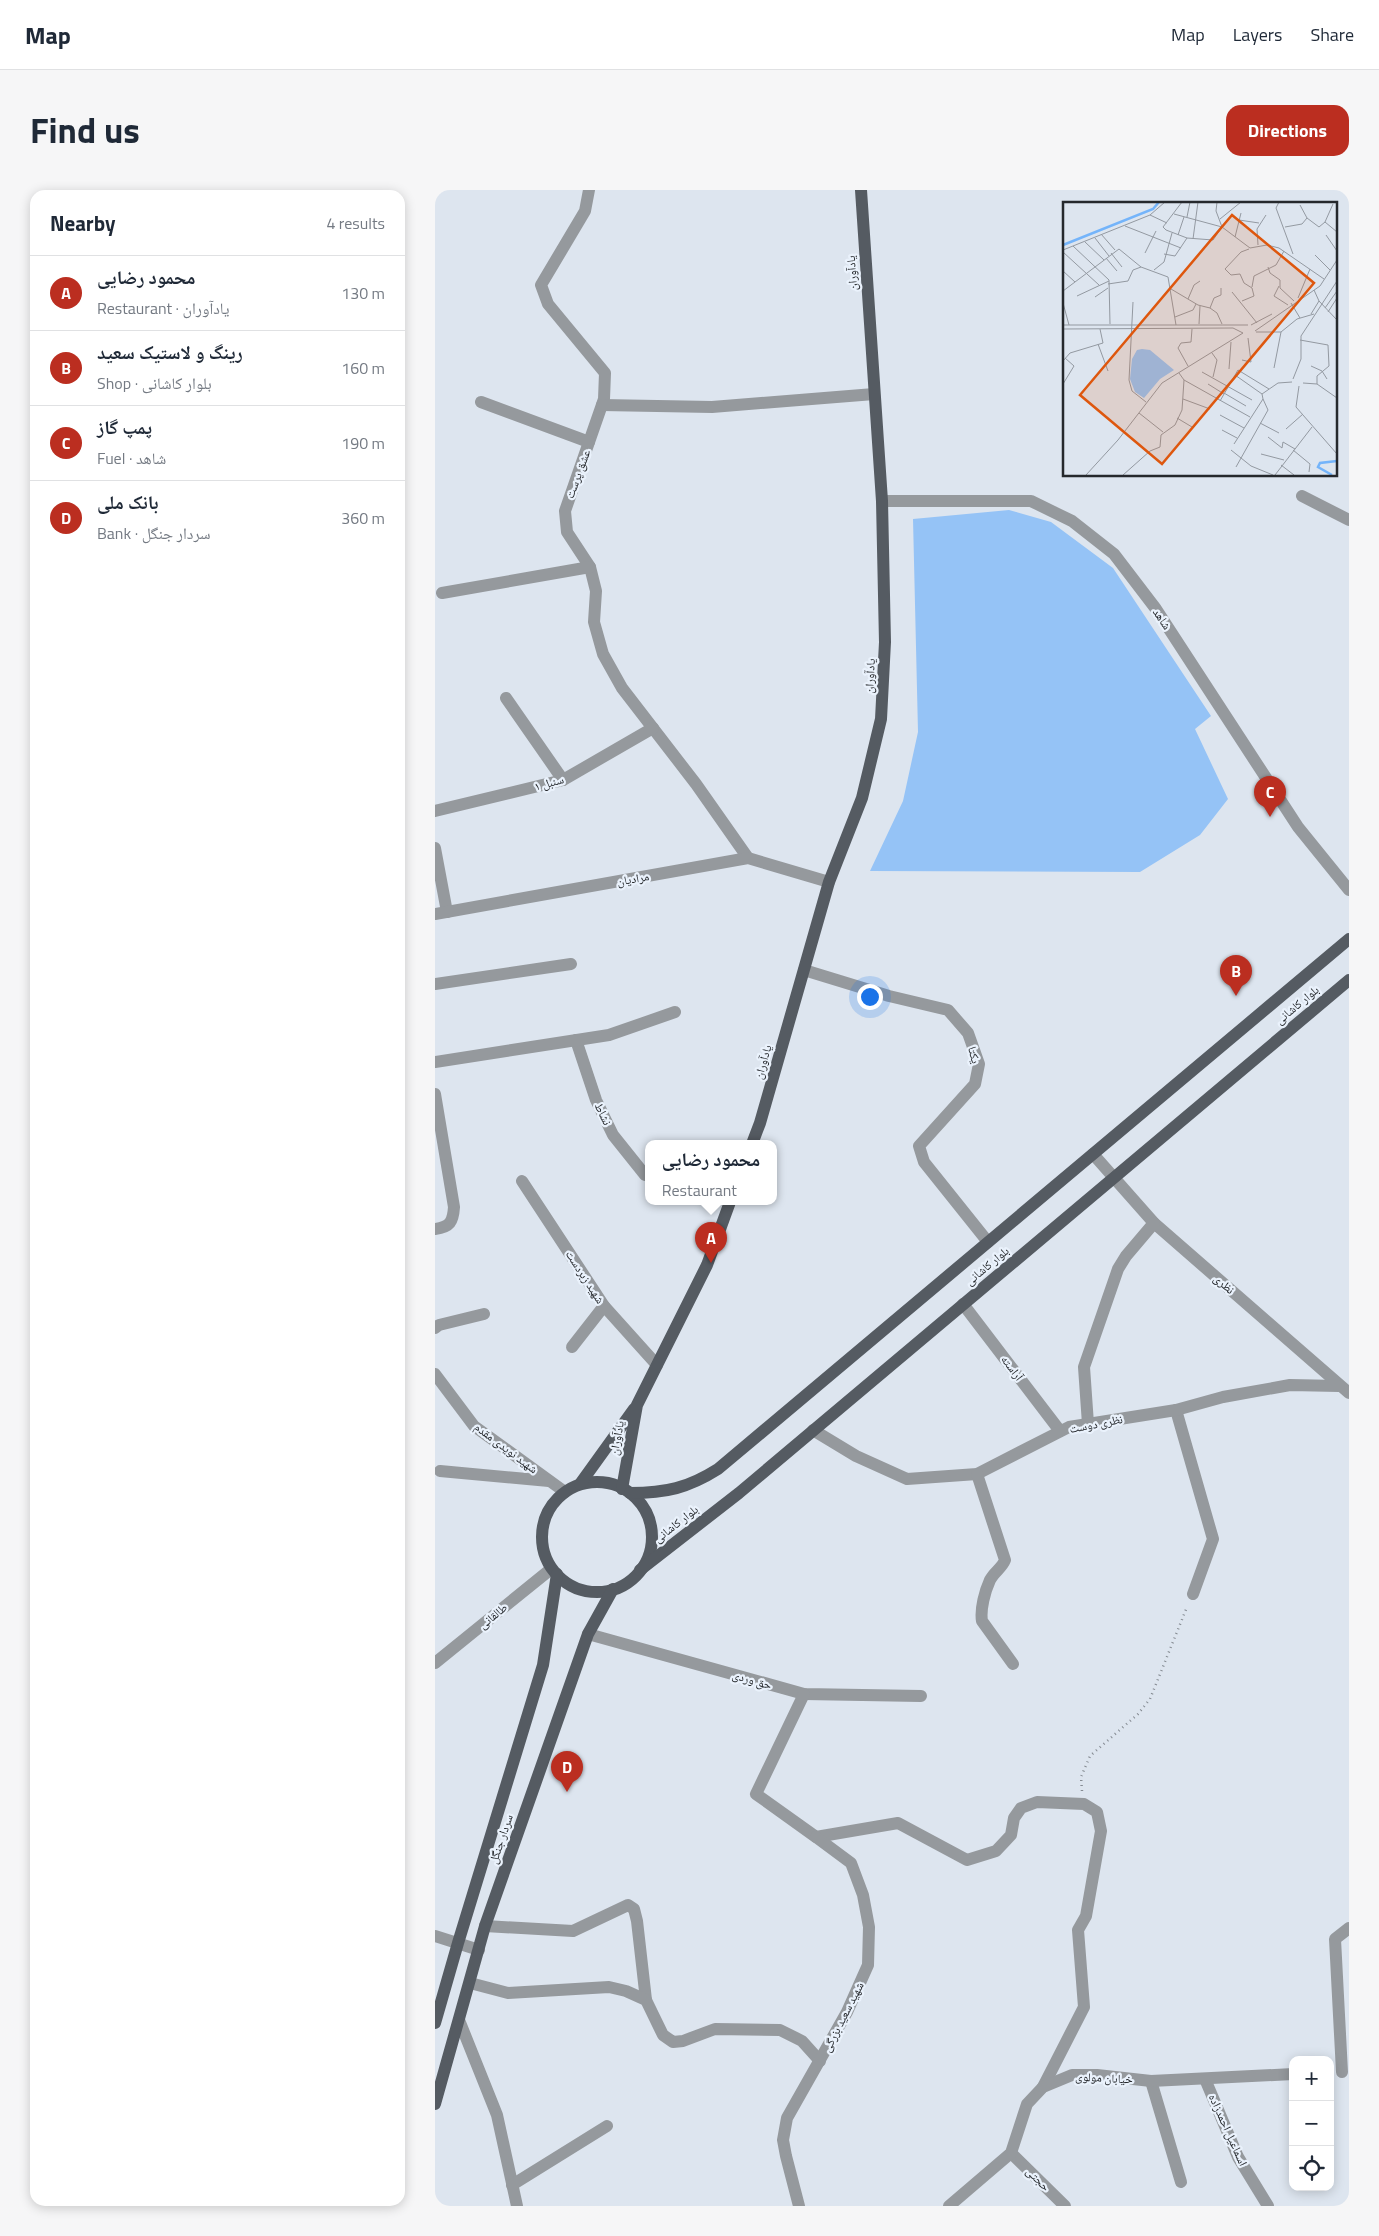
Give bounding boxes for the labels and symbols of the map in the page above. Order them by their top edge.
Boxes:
inset map [1063,202,1337,476]
street label: یادآوران [841,255,862,291]
street label: عشق پرست [560,447,595,501]
street label: شاهد [1148,604,1177,634]
street label: یادآوران [859,658,880,694]
street label: سنبل ۱ [532,769,566,796]
pin: C [1254,776,1286,817]
street label: مرادیان [615,866,650,891]
pin: B [1220,955,1252,996]
street label: بلوار کاشانی [1270,980,1323,1029]
your location [857,984,883,1010]
street label: یادآوران [749,1042,777,1081]
street label: یکتا [963,1044,986,1066]
street label: نشاط [590,1099,617,1129]
pin: A [695,1222,727,1263]
street label: بلوار کاشانی [960,1241,1013,1290]
street label: شهید زبردست [561,1246,610,1307]
street label: نظری [1209,1269,1239,1298]
street label: آراسته [996,1351,1029,1385]
street label: نظری دوست [1068,1409,1124,1438]
street label: شهید نویدی مقدم [470,1417,542,1478]
street label: یادآوران [604,1419,629,1457]
street label: بلوار کاشانی [649,1500,702,1547]
street label: طالقانی [474,1598,511,1633]
street label: حق وردی [730,1665,775,1694]
pin: D [551,1751,583,1792]
street label: سردار جنگل [483,1811,518,1866]
street label: شهید سعید بزرگی [817,1978,868,2055]
street label: خیابان مولوی [1075,2067,1134,2089]
street label: اسماعیل احمدزاده [1204,2091,1253,2169]
street label: حجتی [1022,2162,1055,2196]

